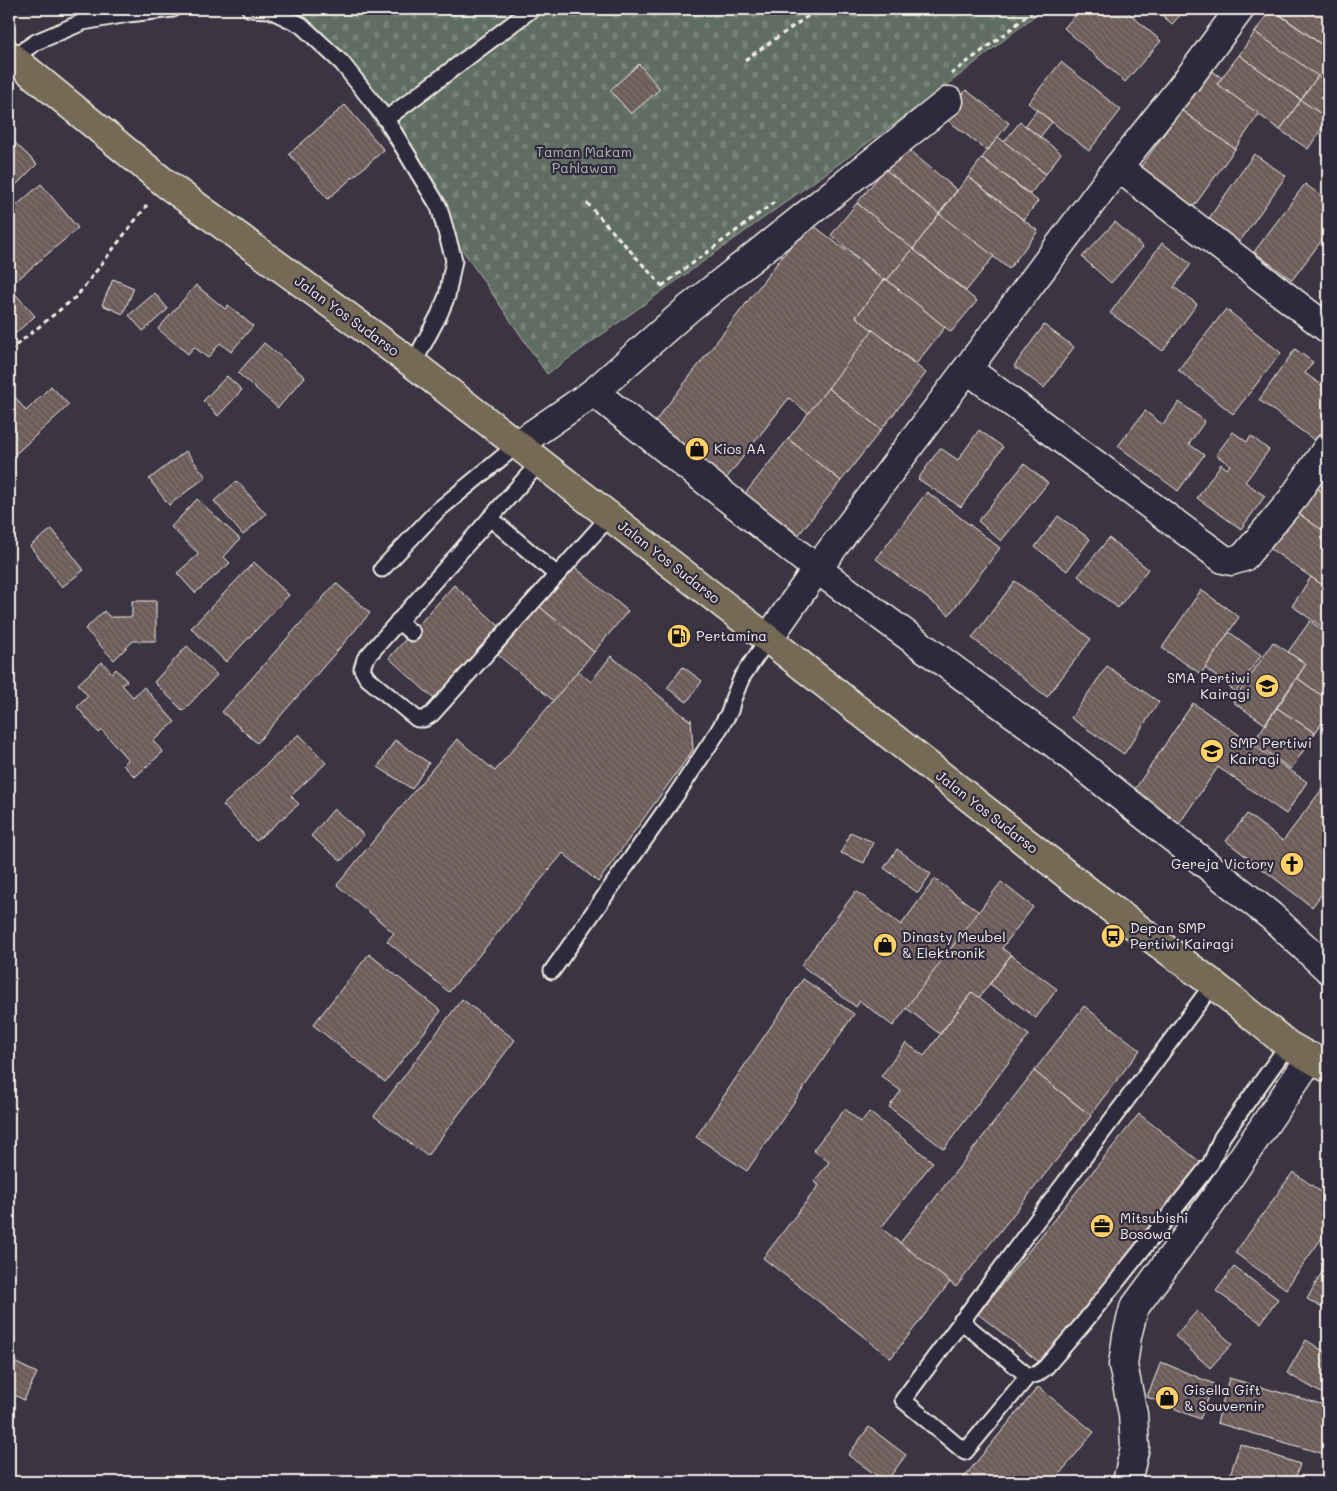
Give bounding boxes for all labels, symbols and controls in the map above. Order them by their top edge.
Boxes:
park label: Taman Makam Pahlawan [536,142,632,177]
street label: Jalan Yos Sudarso [291,271,403,360]
shop icon: Kios AA [684,436,710,462]
place label: Kios AA [714,439,766,458]
street label: Jalan Yos Sudarso [614,516,724,608]
fuel station icon: Pertamina [666,623,692,649]
place label: Pertamina [696,626,767,645]
place label: SMA Pertiwi Kairagi [1167,668,1250,703]
school or university icon: SMA Pertiwi Kairagi [1254,673,1280,699]
place label: SMP Pertiwi Kairagi [1230,733,1312,768]
school or university icon: SMP Pertiwi Kairagi [1199,738,1225,764]
street label: Jalan Yos Sudarso [932,766,1042,858]
church icon: Gereja Victory [1279,851,1305,877]
place label: Gereja Victory [1171,854,1274,873]
place label: Depan SMP Pertiwi Kairagi [1130,918,1234,953]
bus stop icon: Depan SMP Pertiwi Kairagi [1100,923,1126,949]
place label: Dinasty Meubel & Elektronik [902,927,1006,962]
shop icon: Dinasty Meubel & Elektronik [872,932,898,958]
place label: Mitsubishi Bosowa [1120,1208,1188,1243]
office icon: Mitsubishi Bosowa [1089,1213,1115,1239]
place label: Gisella Gift & Souvernir [1184,1380,1265,1415]
shop icon: Gisella Gift & Souvernir [1154,1385,1180,1411]

